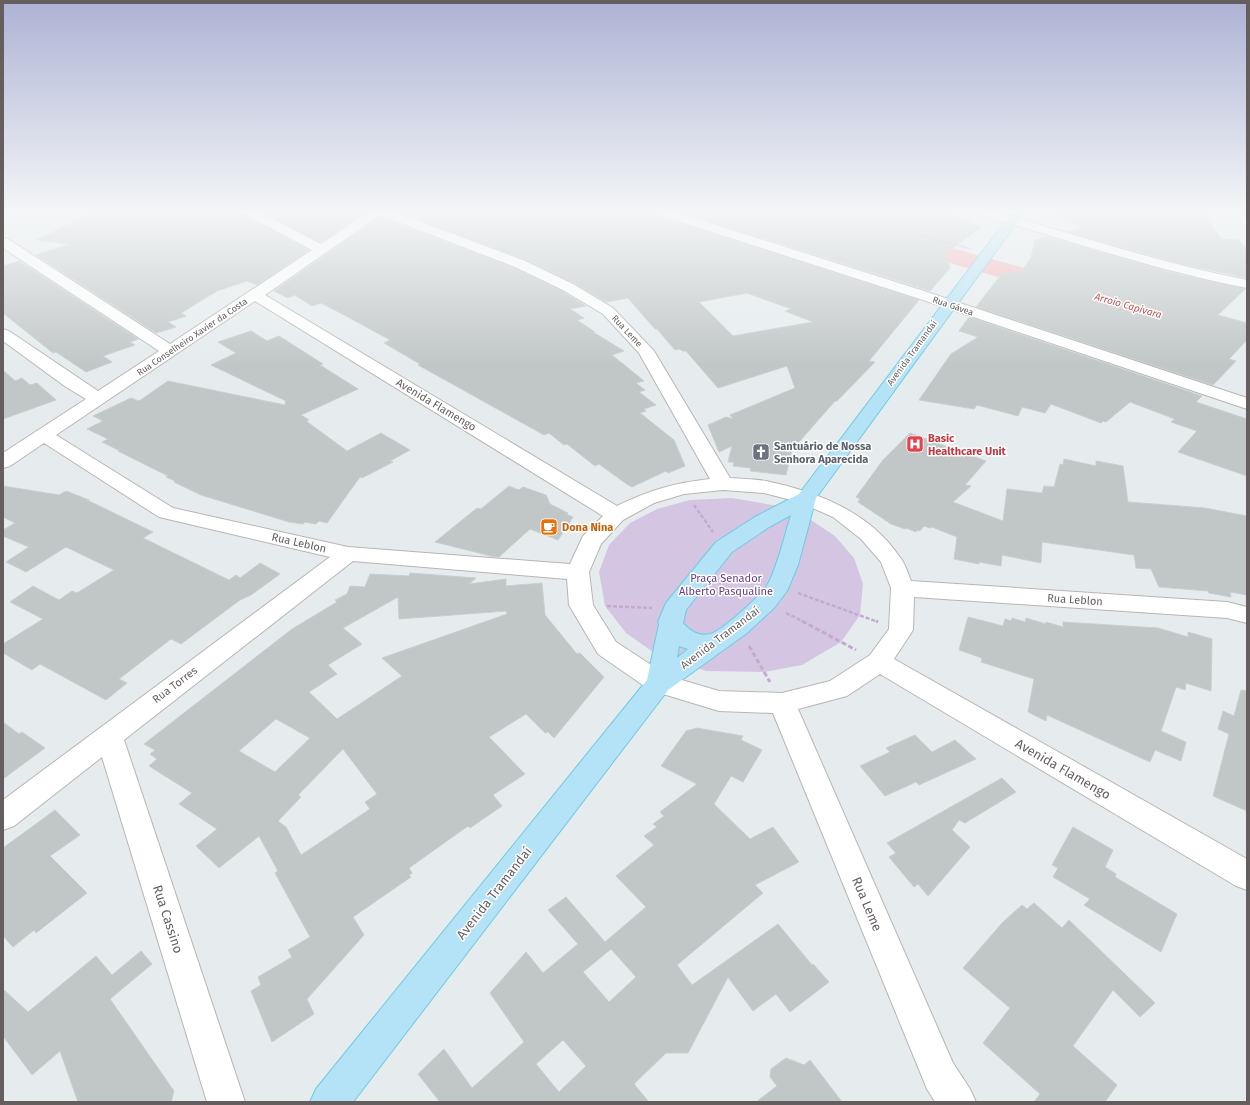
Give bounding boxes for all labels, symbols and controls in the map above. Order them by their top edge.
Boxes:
water label: Arroio Capivara [1092,290,1163,321]
street label: Rua Gávea [931,294,975,318]
street label: Rua Conselheiro Xavier da Costa [135,296,249,378]
street label: Rua Leme [610,313,644,349]
street label: Avenida Tramandaí [885,318,939,388]
street label: Avenida Flamengo [394,376,478,434]
place label: Basic Healthcare Unit [928,432,1007,458]
hospital icon: Basic Healthcare Unit [905,434,925,454]
place label: Santuário de Nossa Senhora Aparecida [774,440,871,466]
church icon: Santuário de Nossa Senhora Aparecida [751,442,771,462]
cafe icon: Dona Nina [539,517,559,537]
place label: Dona Nina [562,521,613,534]
street label: Rua Leblon [270,530,328,556]
park label: Praça Senador Alberto Pasqualine [679,572,773,598]
street label: Rua Leblon [1047,592,1103,608]
street label: Avenida Tramandaí [678,604,762,672]
street label: Rua Torres [150,664,200,706]
street label: Avenida Flamengo [1013,736,1113,802]
street label: Avenida Tramandaí [453,844,535,942]
street label: Rua Leme [849,875,885,933]
street label: Rua Cassino [150,883,186,955]

